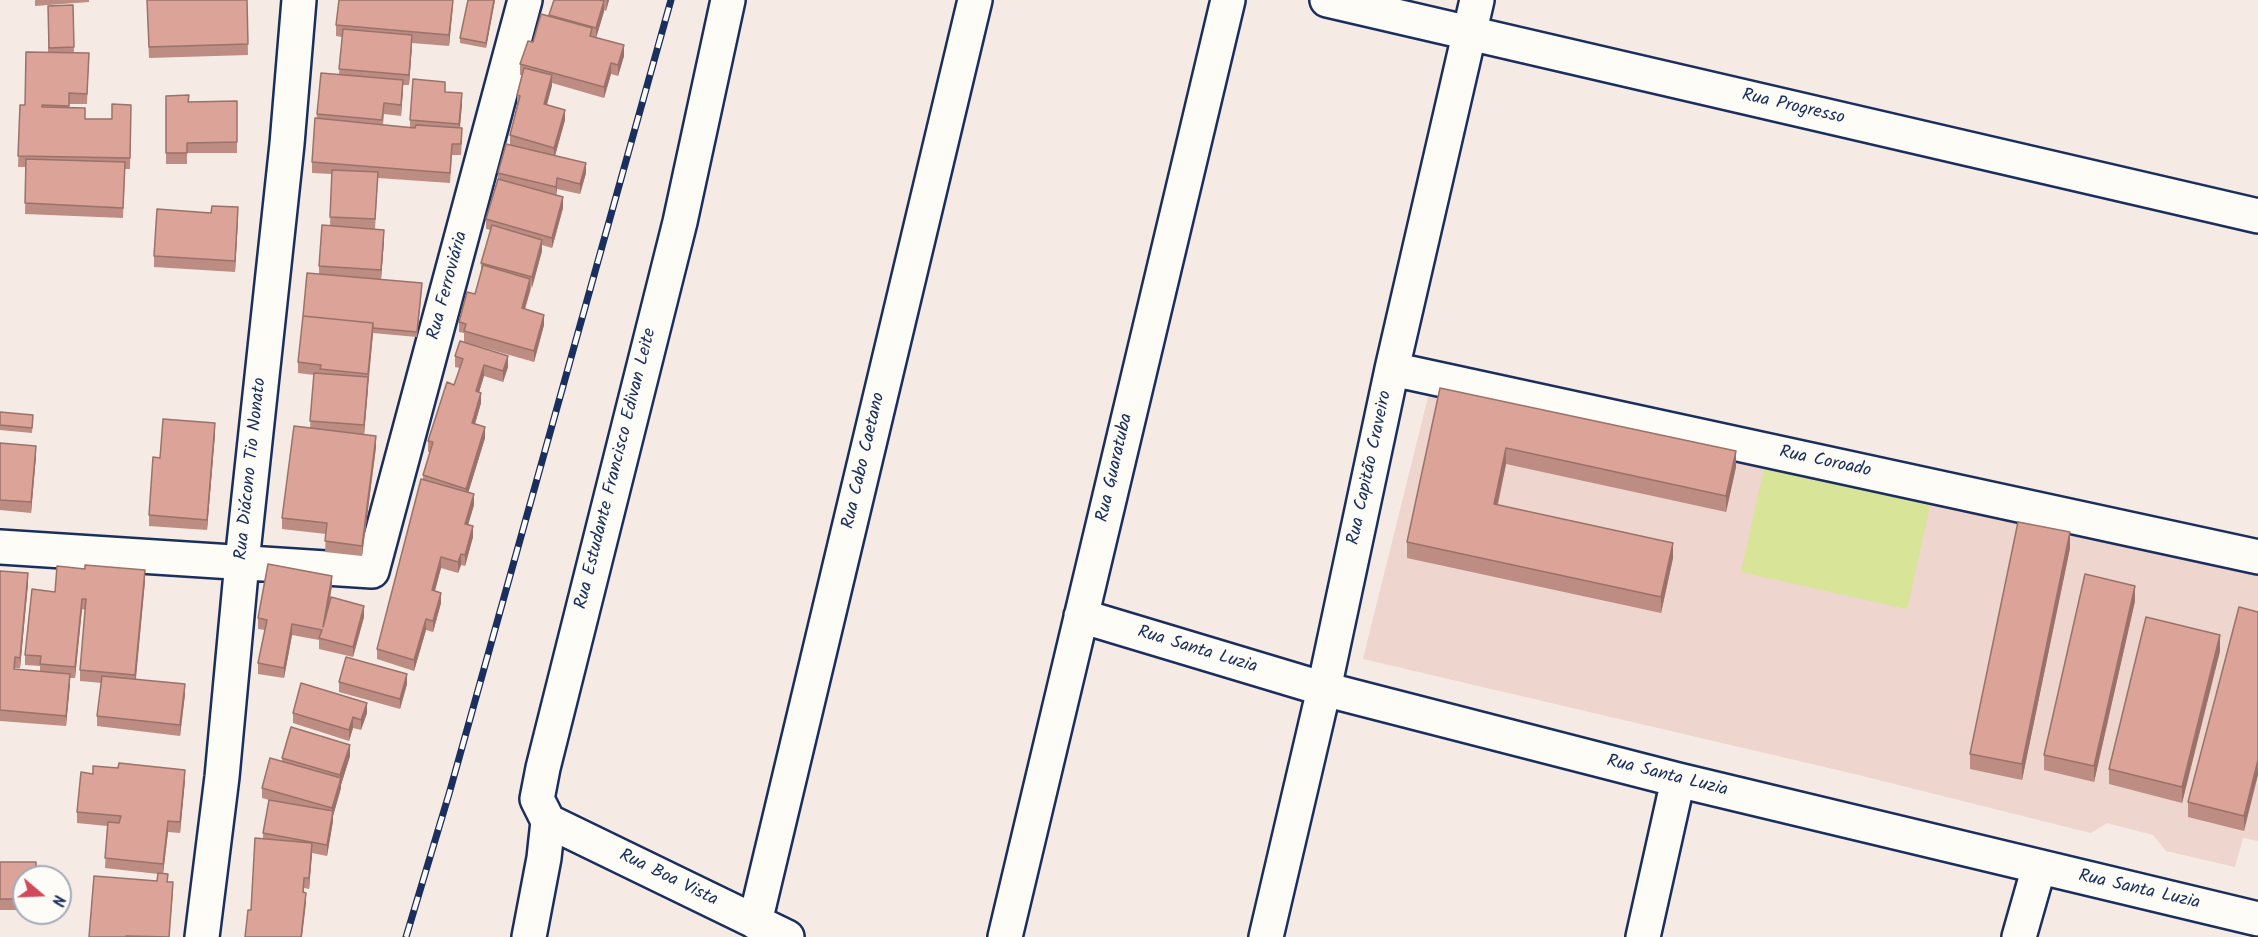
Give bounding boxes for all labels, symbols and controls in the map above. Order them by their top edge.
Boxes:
street label: Rua Progresso [1740,86,1846,130]
street label: Rua Ferroviária [424,229,474,343]
street label: Rua Estudante Francisco Edivan Leite [572,326,662,612]
street label: Rua Diácono Tio Nonato [232,377,272,561]
street label: Rua Capitão Craveiro [1344,389,1398,547]
street label: Rua Cabo Caetano [839,391,891,531]
street label: Rua Guaratuba [1093,412,1139,524]
street label: Rua Coroado [1777,443,1873,483]
street label: Rua Santa Luzia [1134,623,1260,679]
street label: Rua Santa Luzia [1604,751,1730,803]
street label: Rua Boa Vista [615,846,721,912]
north arrow [12,865,72,925]
street label: Rua Santa Luzia [2076,867,2202,915]
text: N [44,892,71,909]

